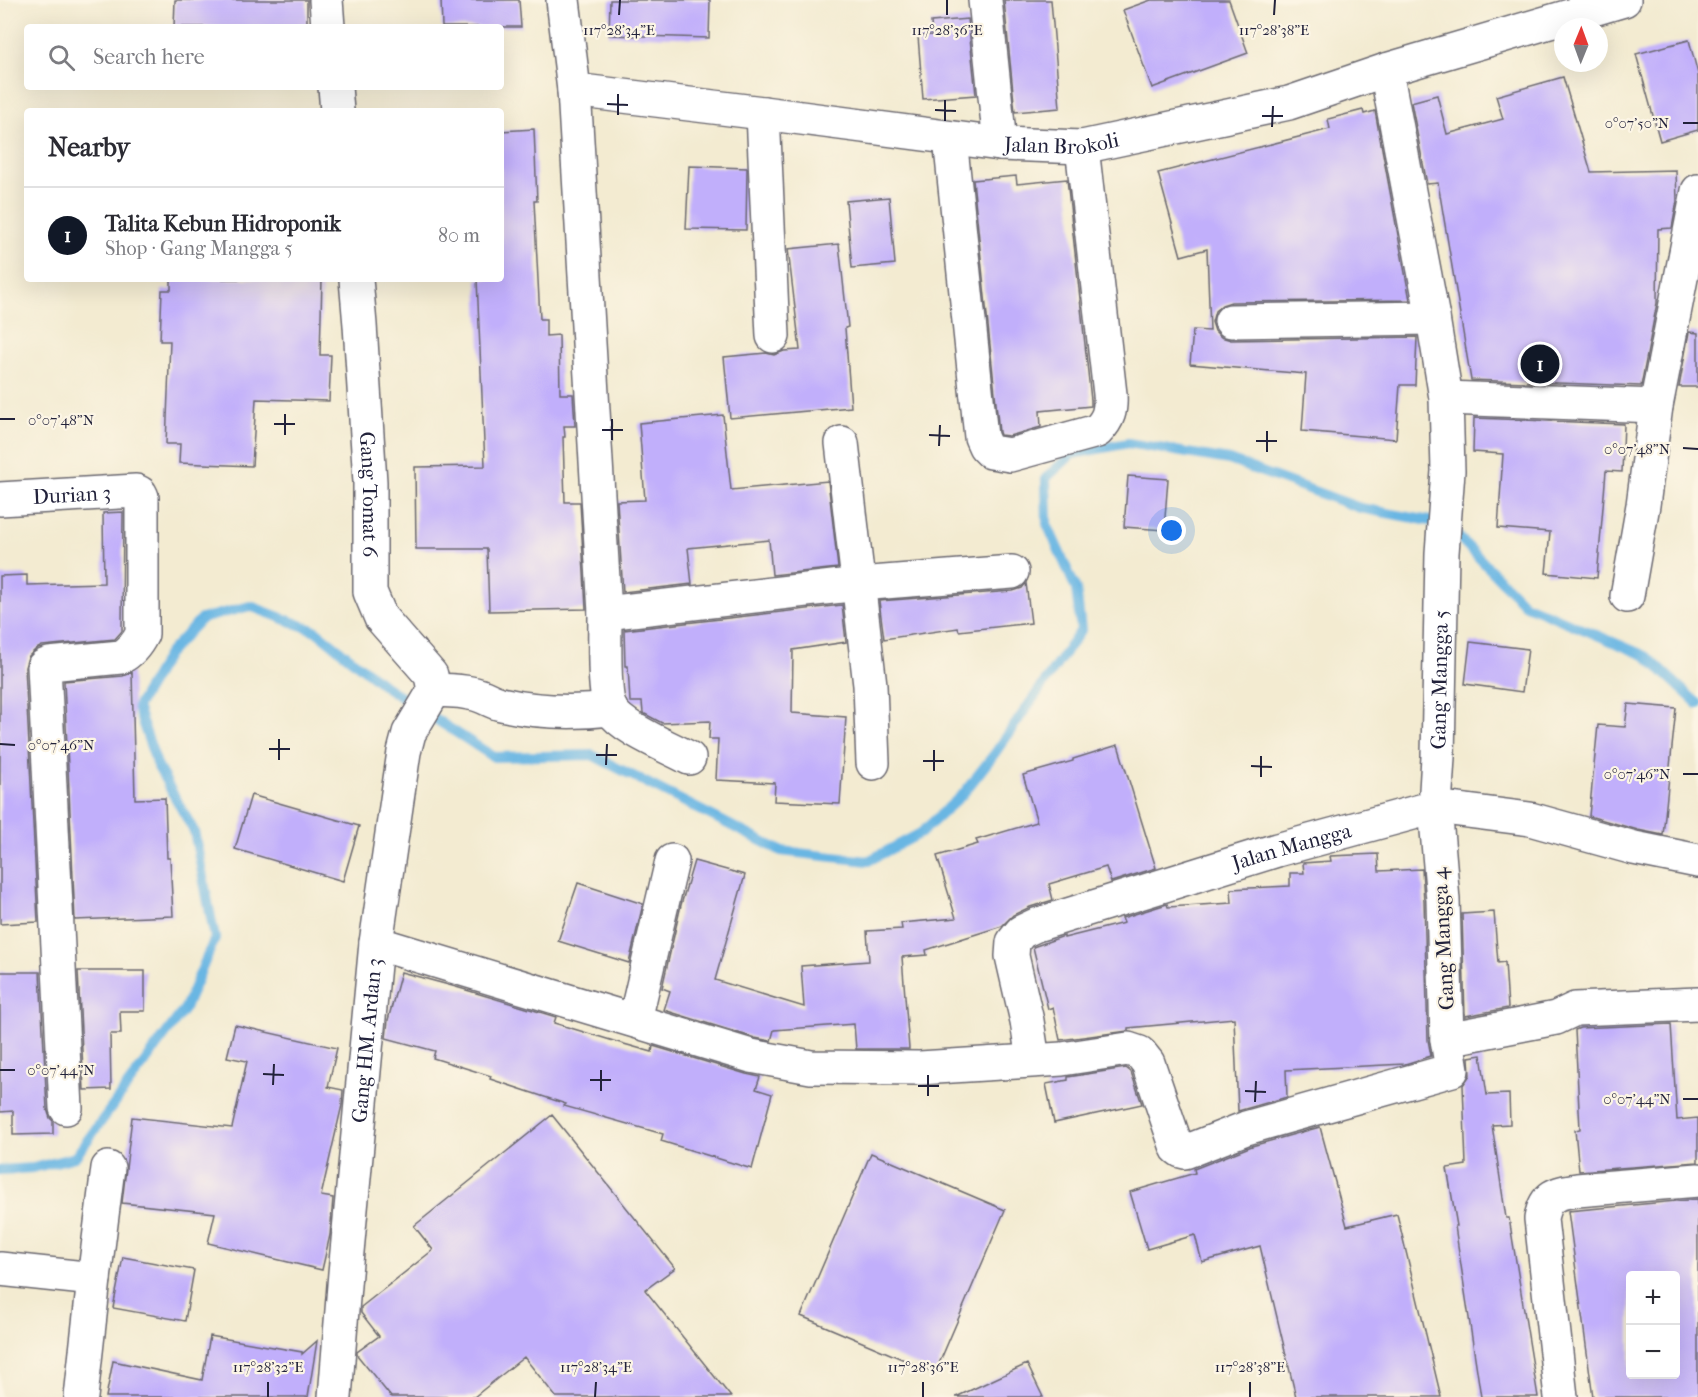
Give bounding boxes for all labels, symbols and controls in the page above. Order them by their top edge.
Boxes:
north arrow [1554,18,1608,72]
text: 117°28'34"E [583,21,655,39]
text: 117°28'36"E [911,21,983,39]
text: 117°28'38"E [1239,21,1309,39]
search box [24,24,504,90]
icon: search [45,41,78,74]
text: Search here [93,44,205,70]
text: 0°07'50"N [1605,114,1670,132]
street label: Jalan Brokoli [1002,127,1121,159]
text: Nearby [48,132,130,163]
text: Talita Kebun Hidroponik [105,211,341,237]
text: 1 [64,224,71,247]
text: 80 m [438,224,480,247]
text: Shop · Gang Mangga 5 [105,237,293,260]
pin: 1 [1520,342,1560,386]
text: 0°07'48"N [28,411,95,429]
street label: Gang Tomat 6 [355,431,382,558]
text: 0°07'48"N [1604,440,1671,458]
street label: Durian 3 [32,480,112,509]
your location [1157,516,1186,545]
street label: Gang Mangga 5 [1426,610,1453,749]
text: 0°07'46"N [28,736,95,754]
text: 0°07'46"N [1604,765,1671,783]
street label: Jalan Mangga [1227,818,1354,876]
street label: Gang Mangga 4 [1427,867,1459,1011]
street label: Gang HM. Ardan 3 [347,957,387,1124]
text: 0°07'44"N [27,1061,95,1079]
text: 0°07'44"N [1603,1090,1671,1108]
map controls [1626,1271,1680,1379]
button: + [1626,1271,1680,1325]
button: − [1626,1325,1680,1379]
text: 117°28'32"E [233,1358,303,1376]
text: 117°28'34"E [560,1358,632,1376]
text: 117°28'36"E [887,1358,959,1376]
text: 117°28'38"E [1215,1358,1285,1376]

